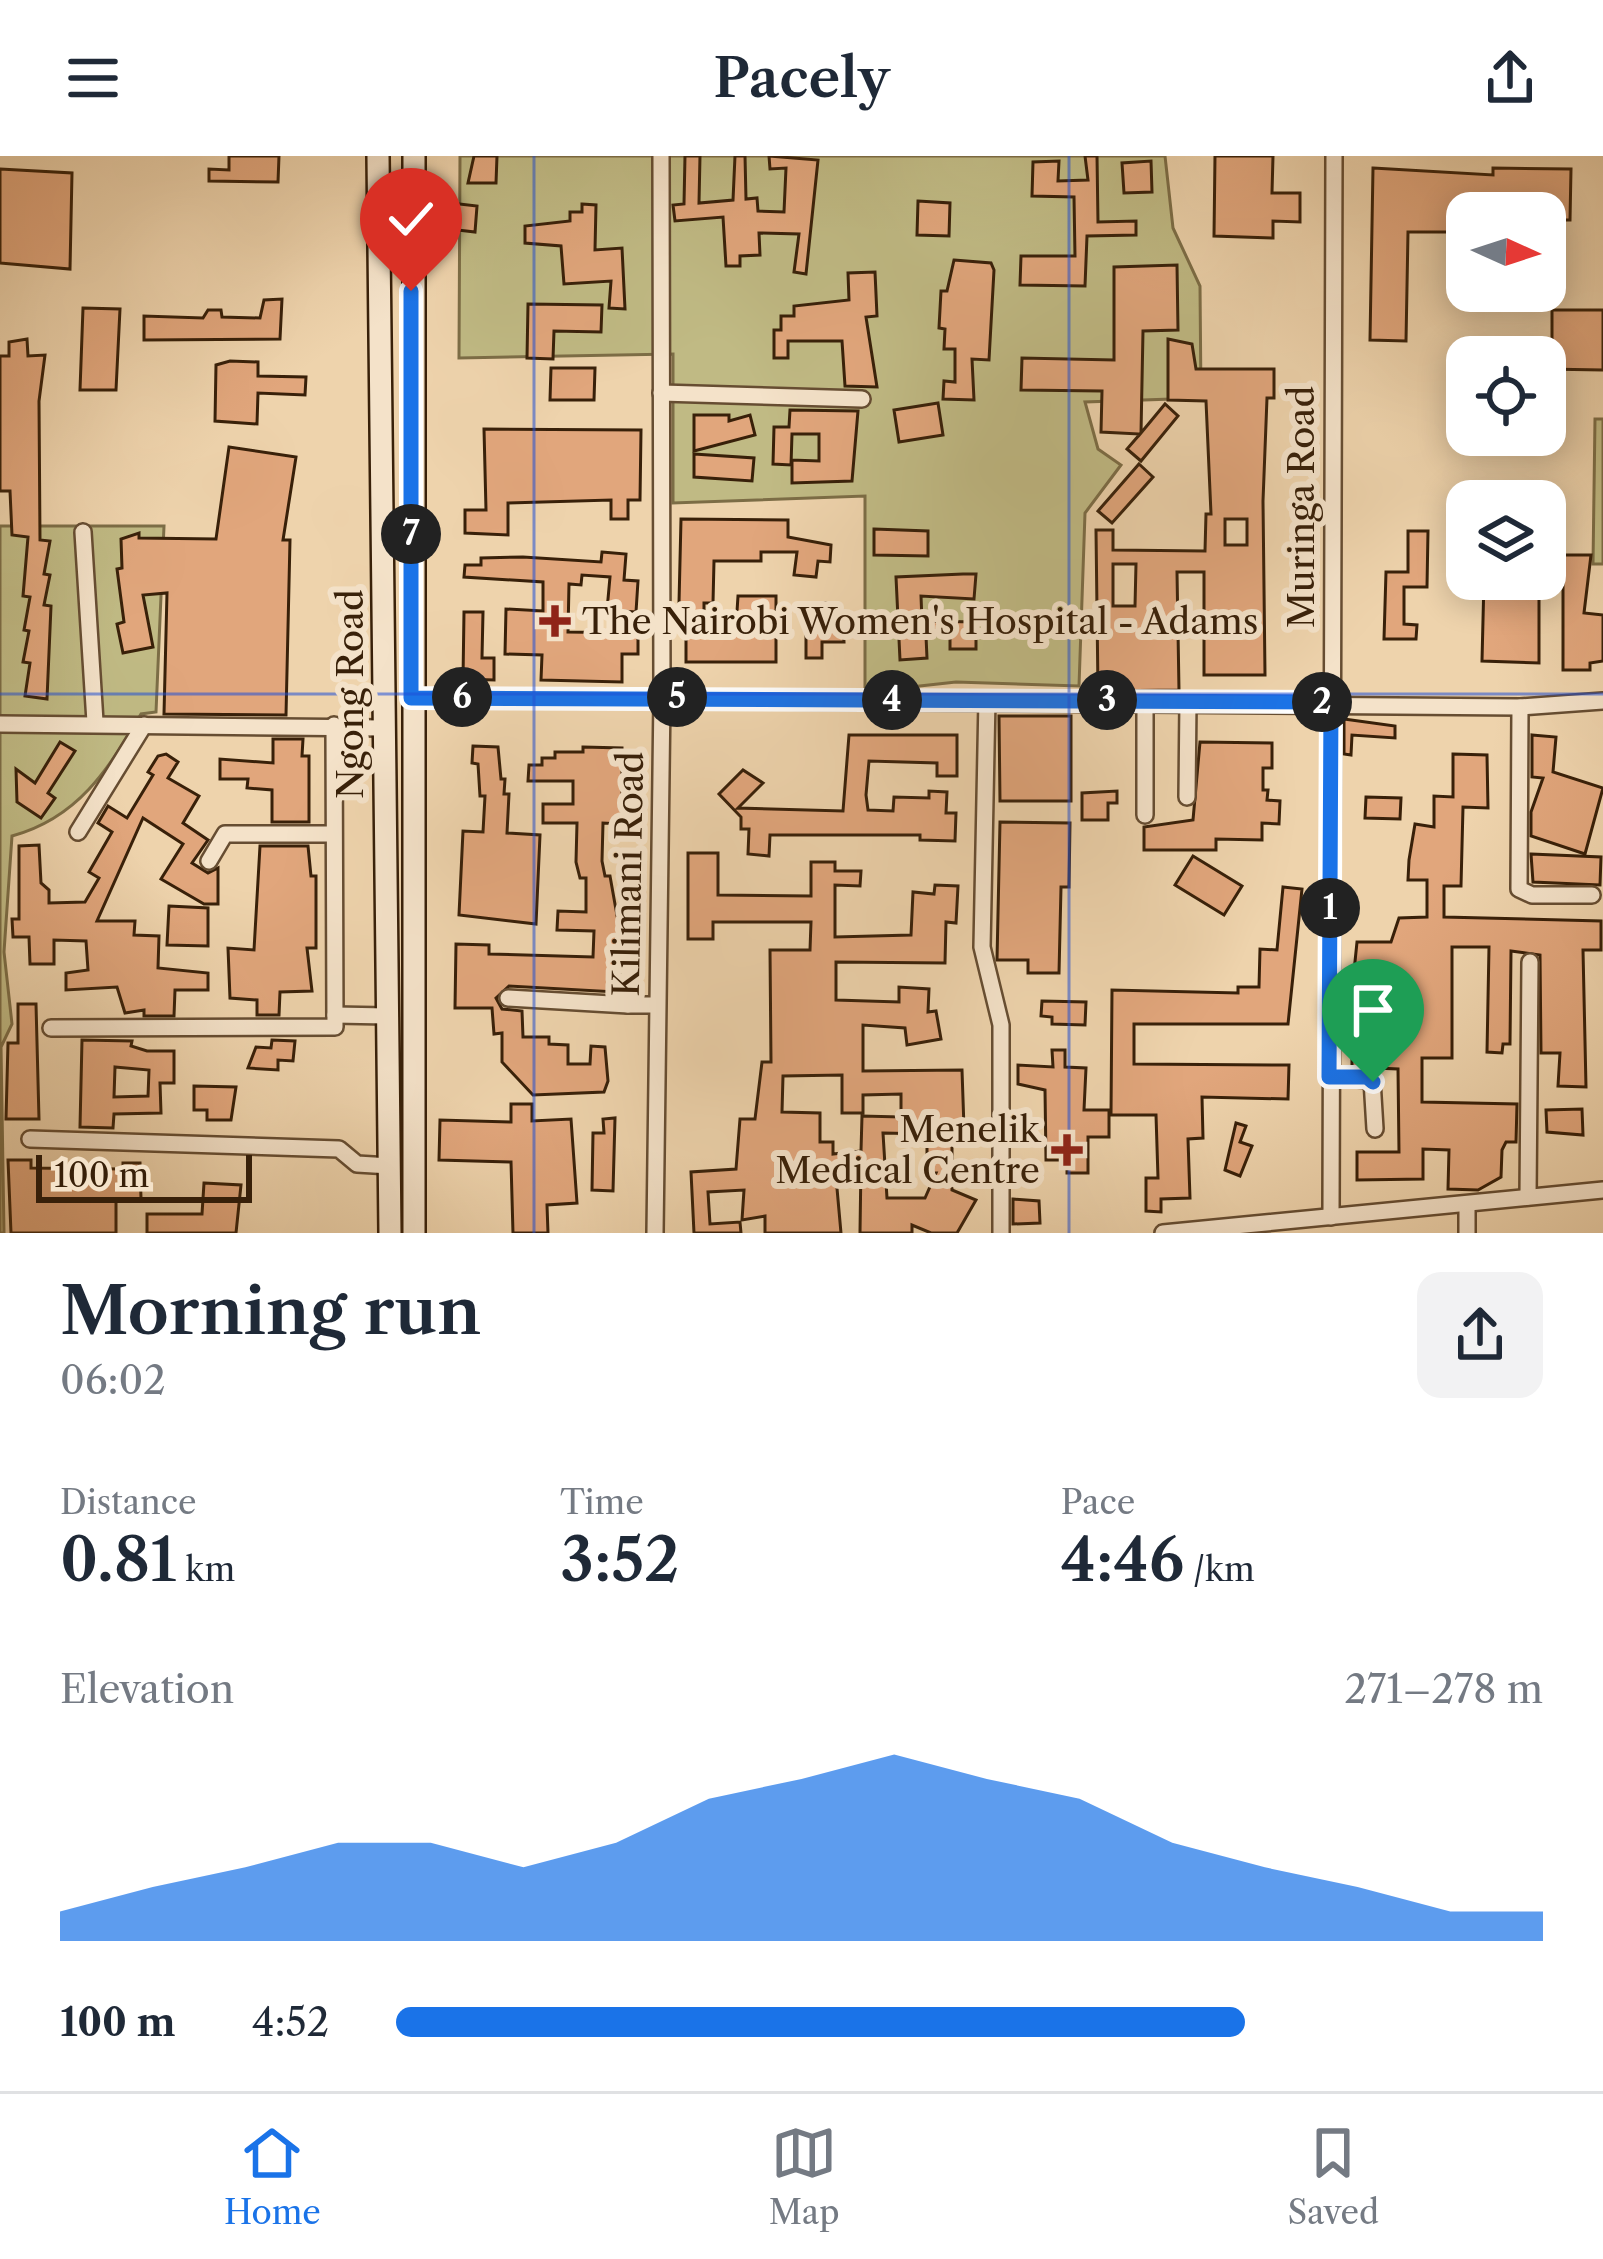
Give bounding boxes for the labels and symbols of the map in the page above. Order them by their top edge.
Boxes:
pin [360,168,462,291]
north arrow [1446,192,1566,312]
street label: Muringa Road [1279,386,1323,628]
pin: 7 [381,504,441,564]
street label: Ngong Road [328,589,372,799]
place label: The Nairobi Women's Hospital - Adams [582,599,1258,643]
marker: The Nairobi Women's Hospital - Adams [539,605,571,637]
pin: 6 [432,667,492,727]
pin: 5 [647,667,707,727]
pin: 4 [862,670,922,730]
pin: 3 [1077,670,1137,730]
pin: 2 [1292,672,1352,732]
street label: Kilimani Road [604,751,652,997]
pin: 1 [1300,878,1360,938]
pin [1322,959,1424,1082]
place label: Menelik Medical Centre [775,1107,1042,1192]
marker: Menelik Medical Centre [1051,1134,1083,1166]
scale bar [36,1149,252,1202]

